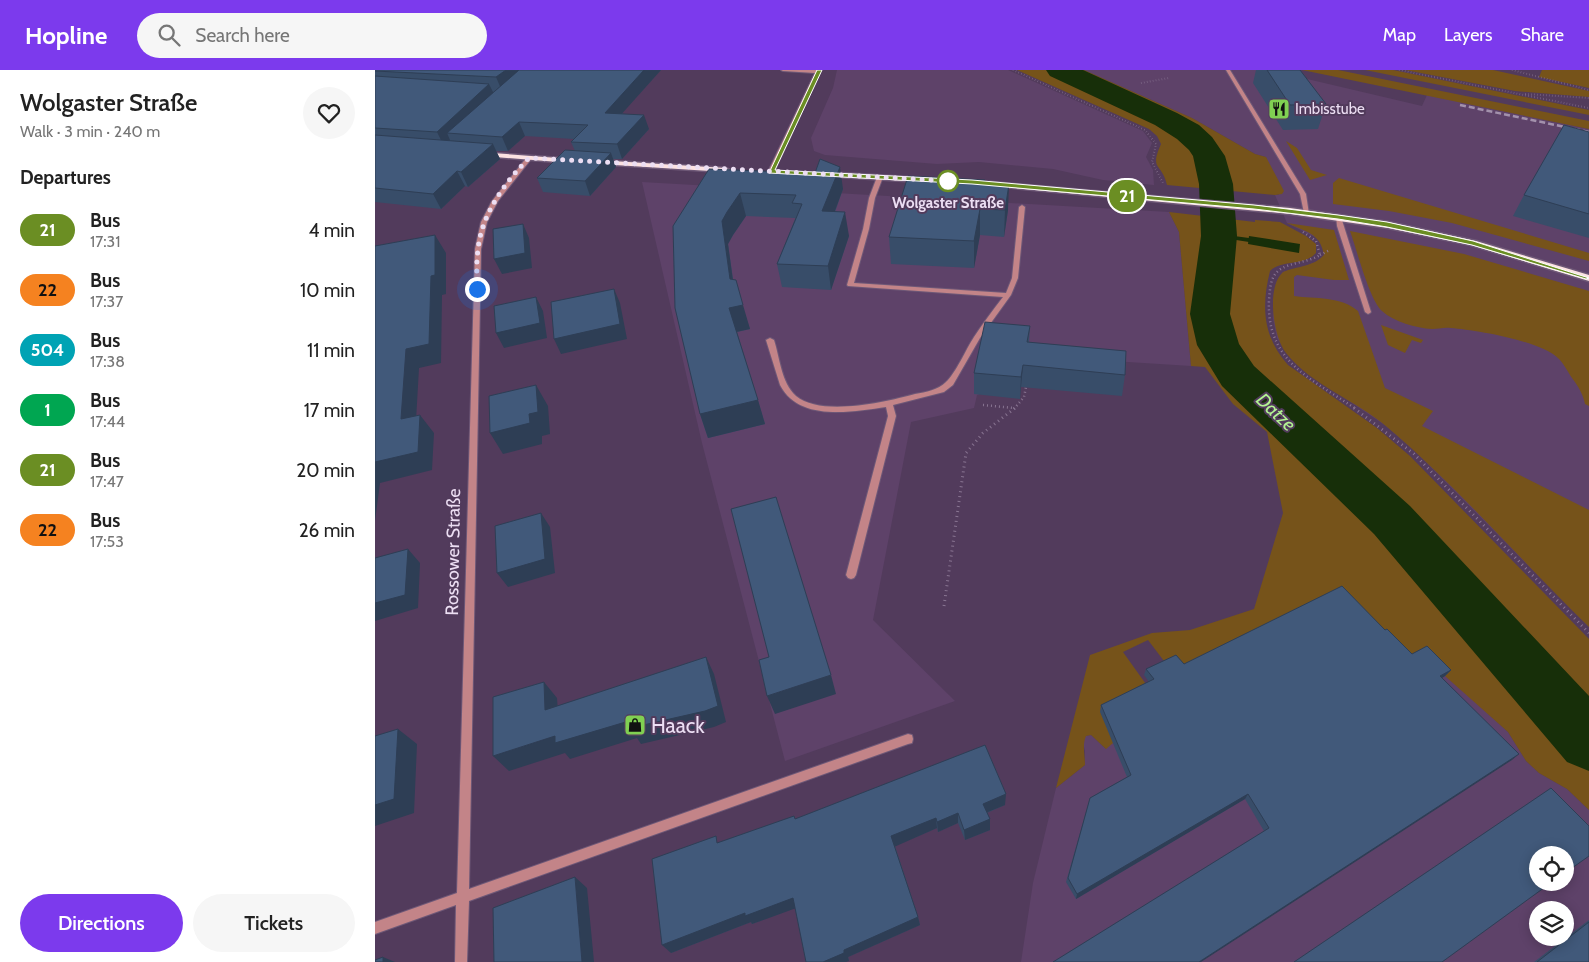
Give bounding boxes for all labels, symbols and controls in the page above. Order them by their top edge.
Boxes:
search box [137,13,487,58]
text: Hopline [25,21,107,50]
icon: search [155,21,183,49]
text: Search here [195,24,290,47]
text: Map [1383,24,1416,46]
text: Layers [1444,24,1493,46]
text: Share [1521,24,1564,46]
button: heart [303,87,355,139]
text: Wolgaster Straße [20,88,197,117]
restaurant icon: Imbisstube [1267,97,1291,121]
place label: Imbisstube [1295,100,1365,118]
text: Walk · 3 min · 240 m [20,122,160,141]
text: Departures [20,166,111,189]
marker: Wolgaster Straße [937,170,959,192]
line badge: 21 [1105,180,1149,212]
text: 21 [1119,185,1135,207]
place label: Wolgaster Straße [892,194,1004,212]
text: Bus [90,209,120,232]
text: 21 [39,219,56,241]
text: 4 min [308,219,355,242]
text: 17:31 [90,232,120,251]
text: Bus [90,269,120,292]
your location [465,277,490,302]
text: 22 [38,279,57,301]
text: 10 min [300,279,355,302]
text: 17:37 [90,292,123,311]
text: Bus [90,329,120,352]
text: 504 [31,339,64,361]
text: 11 min [307,339,355,362]
text: 17:38 [90,352,125,371]
water label: Datze [1252,388,1301,436]
text: Bus [90,389,120,412]
text: 1 [44,399,51,421]
text: 17 min [304,399,355,422]
text: 17:44 [90,412,125,431]
text: Bus [90,449,120,472]
text: 21 [39,459,56,481]
text: 20 min [296,459,355,482]
text: 17:47 [90,472,124,491]
street label: Rossower Straße [441,488,465,616]
text: Bus [90,509,120,532]
text: 22 [38,519,57,541]
text: 26 min [299,519,355,542]
text: 17:53 [90,532,124,551]
shop icon: Haack [623,713,647,737]
place label: Haack [651,713,705,738]
map controls [1529,846,1574,946]
button: locate [1529,846,1574,891]
button: Directions [20,894,183,952]
button: Tickets [193,894,355,952]
button: layers [1529,901,1574,946]

